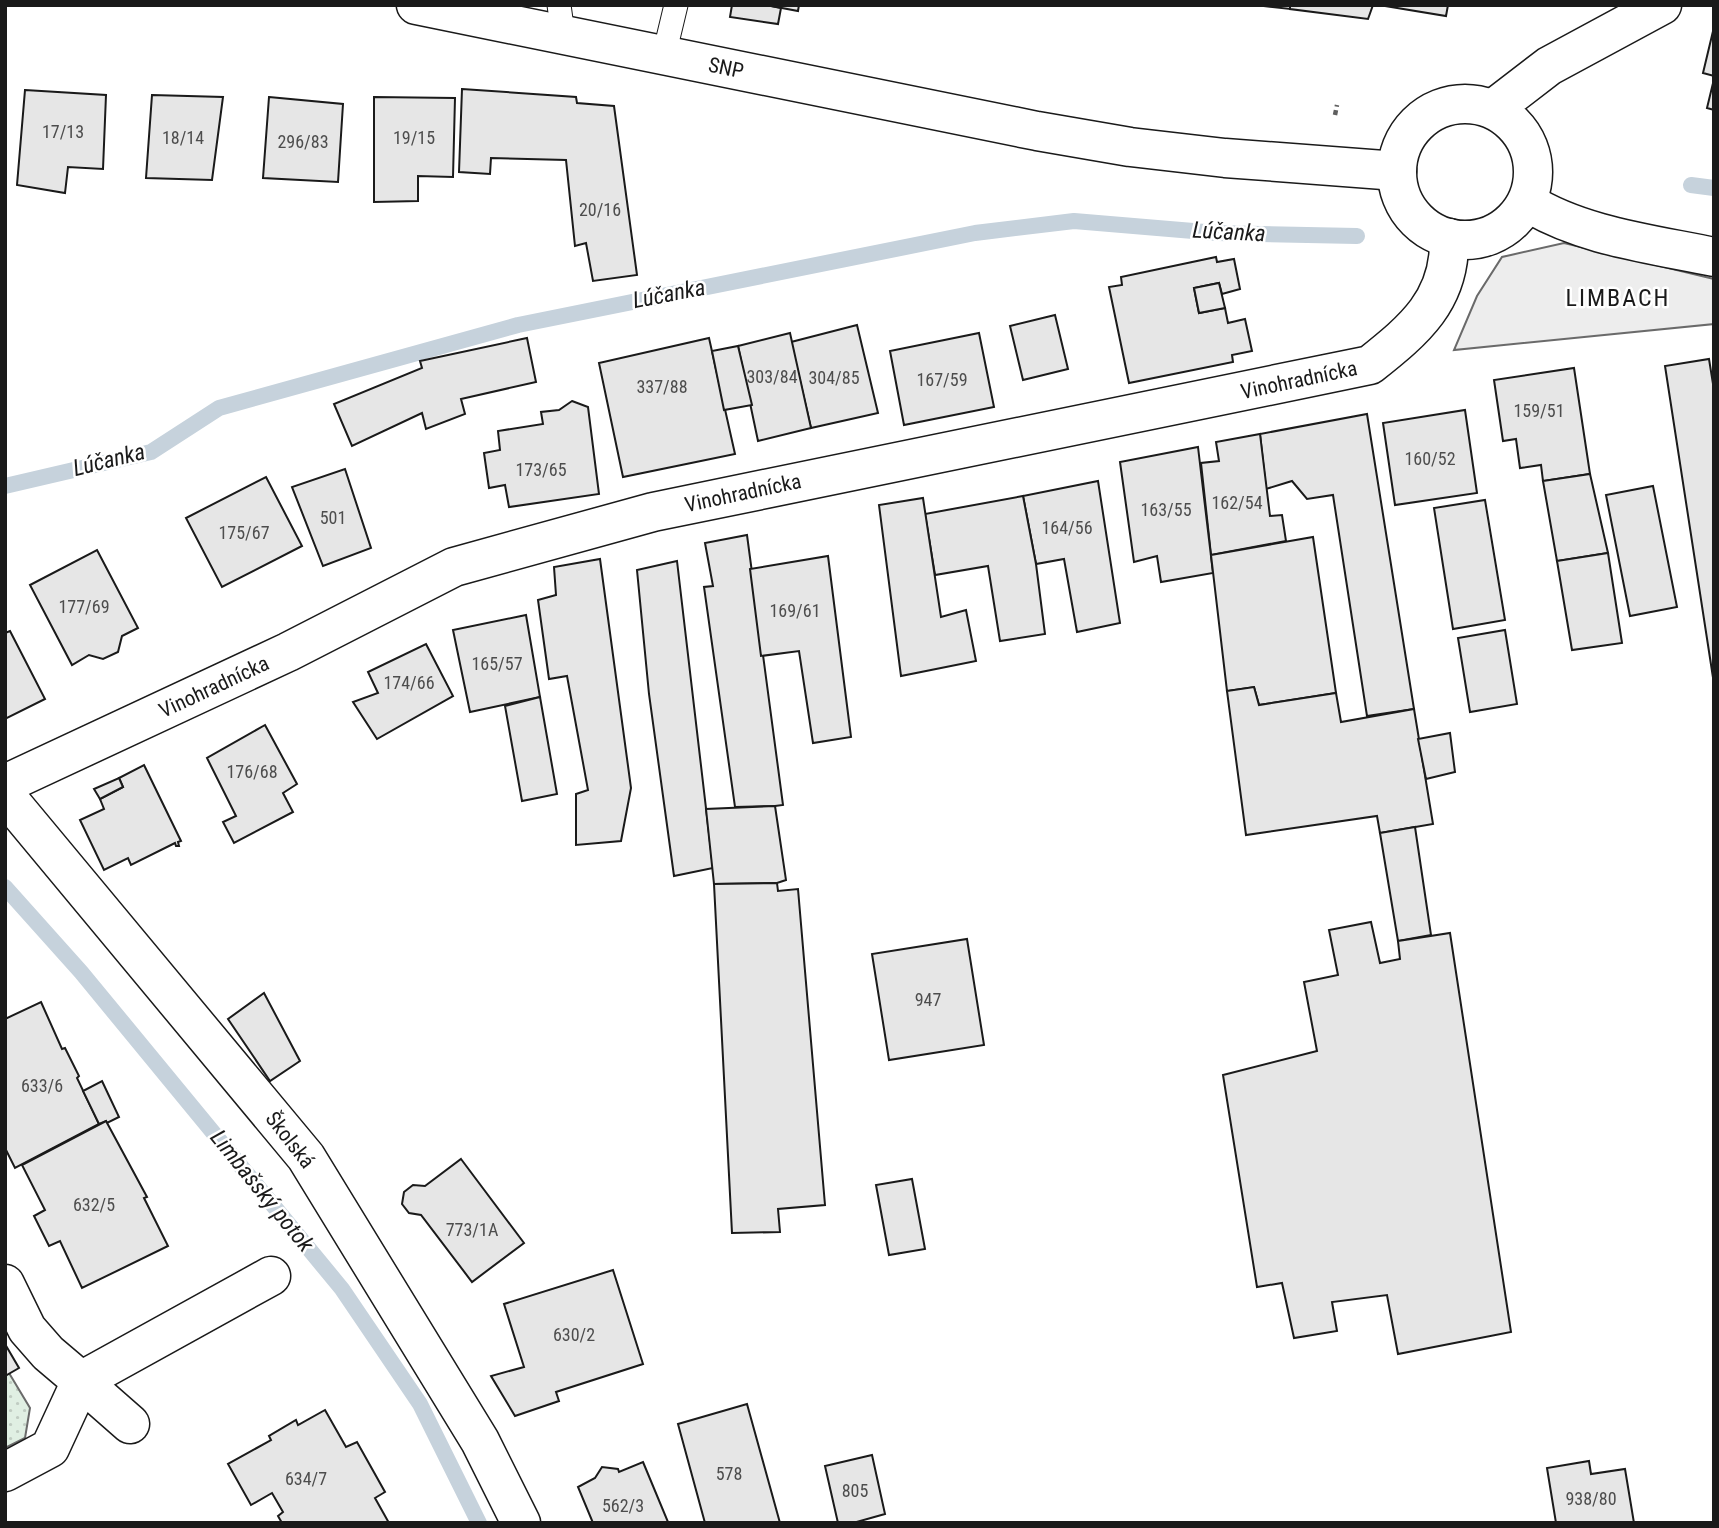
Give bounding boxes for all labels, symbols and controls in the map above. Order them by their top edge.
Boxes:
street label: SNP [706,53,746,83]
house number: 17/13 [42,121,84,142]
house number: 18/14 [162,127,204,148]
house number: 19/15 [393,127,435,148]
house number: 296/83 [277,131,329,152]
house number: 20/16 [579,199,621,220]
water label: Lúčanka [1192,217,1266,247]
water label: Lúčanka [630,274,708,314]
district label: LIMBACH [1566,284,1670,312]
street label: Vinohradnícka [1239,356,1359,404]
house number: 303/84 [746,366,798,387]
house number: 304/85 [808,367,860,388]
house number: 167/59 [916,369,968,390]
house number: 337/88 [636,376,688,397]
house number: 159/51 [1513,400,1565,421]
water label: Lúčanka [70,438,148,482]
house number: 160/52 [1404,448,1456,469]
house number: 173/65 [515,459,567,480]
street label: Vinohradnícka [683,469,803,517]
house number: 162/54 [1211,492,1263,513]
house number: 163/55 [1140,499,1192,520]
house number: 501 [320,507,346,528]
house number: 164/56 [1041,517,1093,538]
house number: 175/67 [218,522,270,543]
house number: 177/69 [58,596,110,617]
house number: 169/61 [769,600,821,621]
street label: Vinohradnícka [155,651,273,723]
house number: 165/57 [471,653,523,674]
house number: 174/66 [383,672,435,693]
house number: 176/68 [226,761,278,782]
house number: 947 [915,989,941,1010]
house number: 633/6 [21,1075,63,1096]
street label: Školská [261,1107,319,1173]
water label: Limbašský potok [205,1125,320,1258]
house number: 632/5 [73,1194,115,1215]
house number: 773/1A [446,1219,499,1240]
house number: 630/2 [553,1324,595,1345]
house number: 578 [716,1463,742,1484]
house number: 634/7 [285,1468,327,1489]
house number: 805 [842,1480,868,1501]
house number: 938/80 [1565,1488,1617,1509]
house number: 562/3 [602,1495,644,1516]

